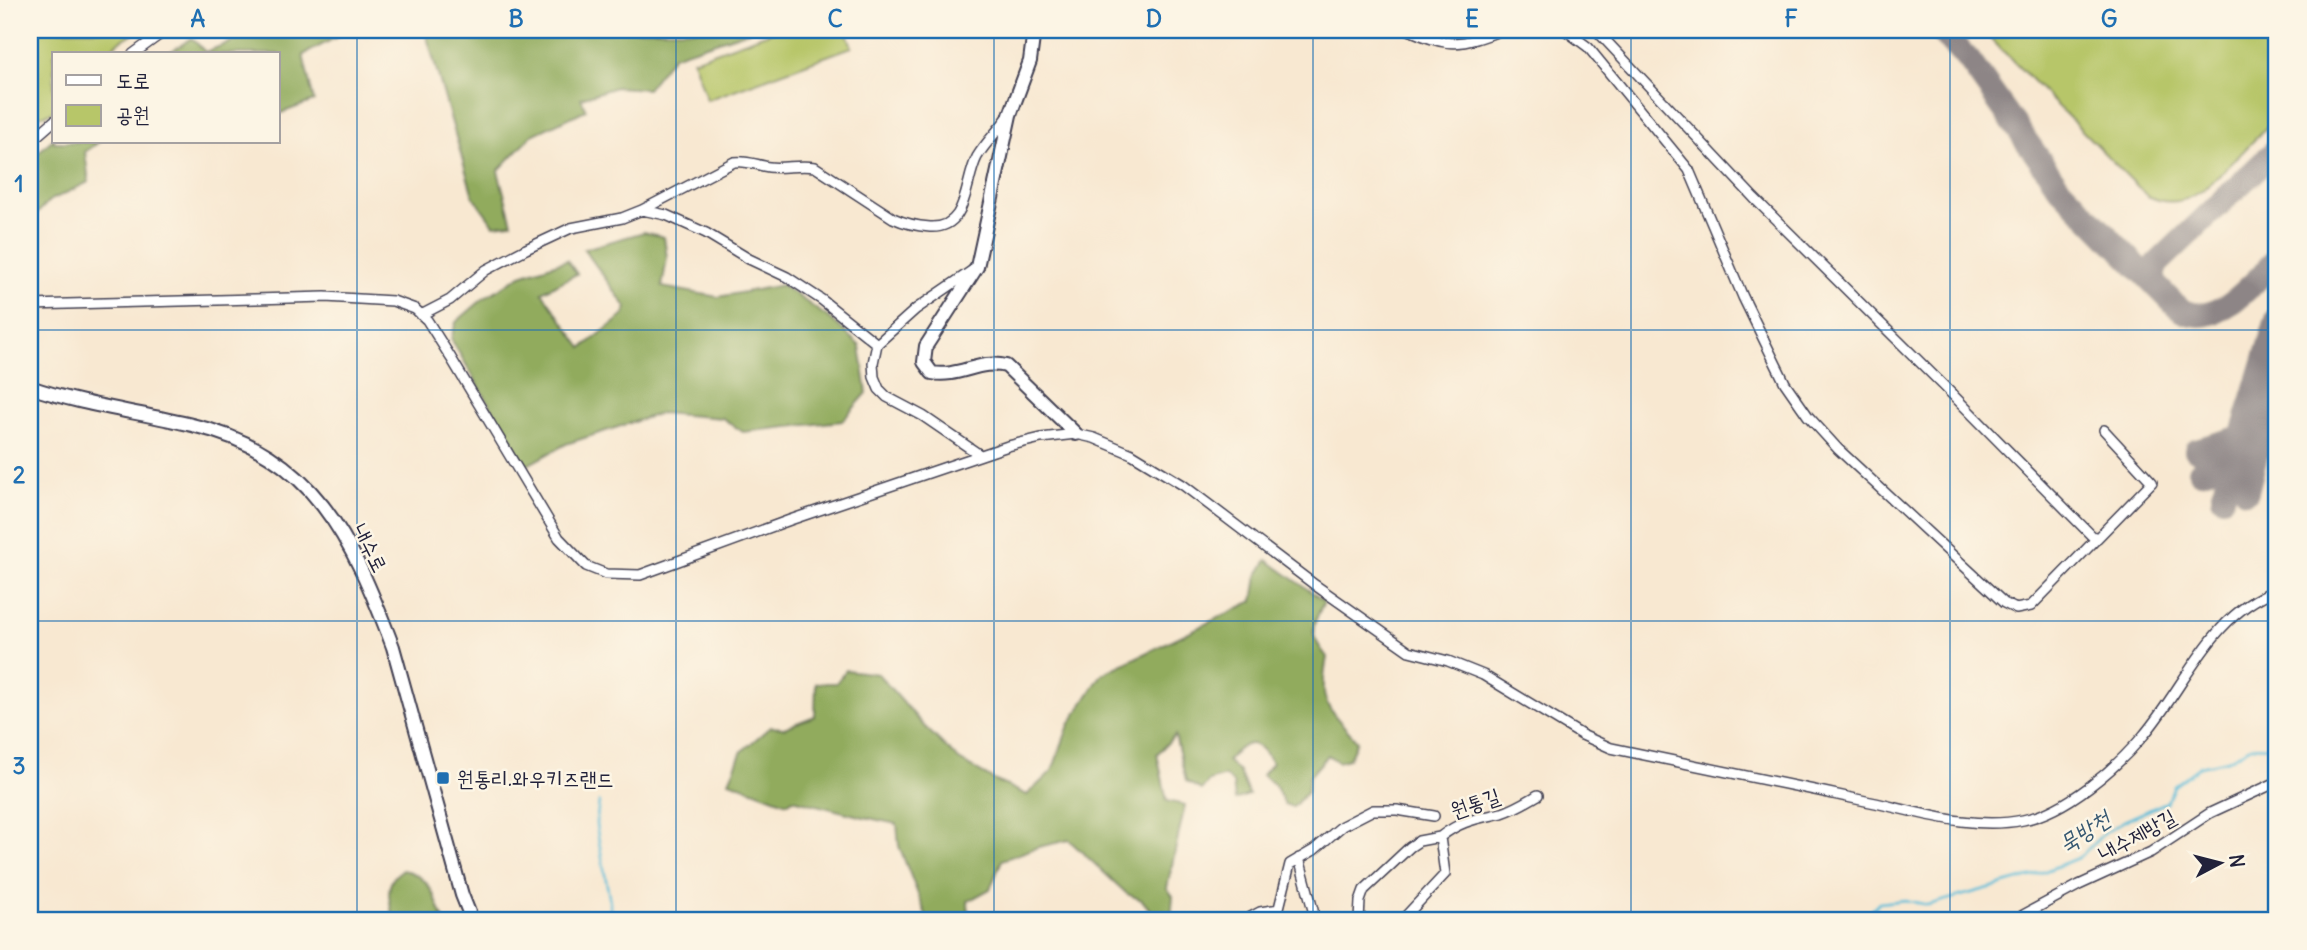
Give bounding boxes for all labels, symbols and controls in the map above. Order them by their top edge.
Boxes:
text: A [191,4,206,33]
text: B [508,4,524,33]
text: C [827,4,843,33]
text: D [1146,4,1162,33]
text: E [1465,4,1479,33]
text: F [1784,4,1798,33]
text: G [2101,4,2117,33]
legend [52,52,280,144]
text: 도로 [116,67,150,94]
text: 공원 [116,101,150,128]
text: 1 [14,169,24,198]
text: 2 [13,460,26,489]
street label: 내수로 [346,519,394,577]
text: 3 [12,751,26,780]
place label: 원통리.와우키즈랜드 [457,765,613,792]
marker: 원통리.와우키즈랜드 [435,770,451,786]
street label: 원통길 [1447,782,1503,824]
water label: 묵방천 [2053,802,2117,858]
street label: 내수제방길 [2094,803,2181,867]
north arrow [2184,828,2254,898]
text: N [2224,853,2250,869]

